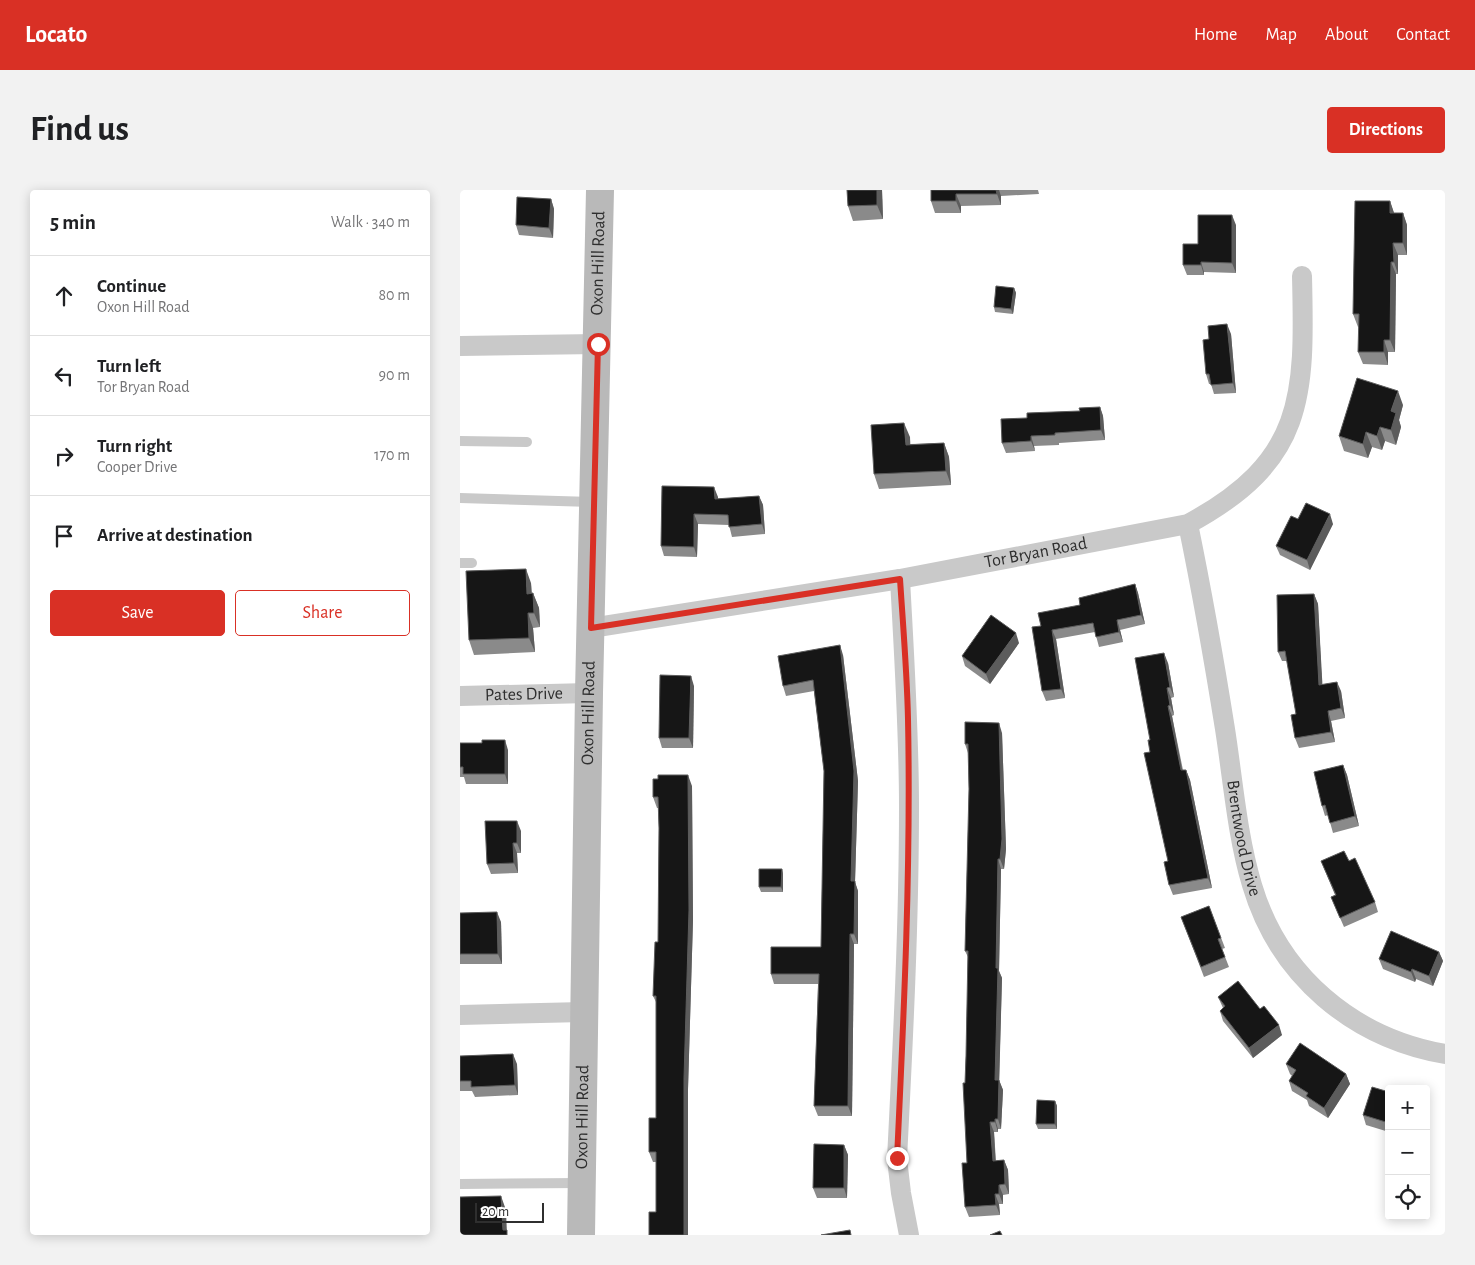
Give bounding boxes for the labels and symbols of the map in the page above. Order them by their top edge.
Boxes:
street label: Oxon Hill Road [588,211,609,316]
route start [587,333,610,356]
street label: Tor Bryan Road [983,534,1089,572]
street label: Oxon Hill Road [579,661,599,765]
street label: Pates Drive [485,685,563,704]
street label: Brentwood Drive [1223,779,1264,899]
street label: Oxon Hill Road [573,1065,593,1169]
route end [886,1147,909,1170]
scale bar [475,1200,544,1223]

